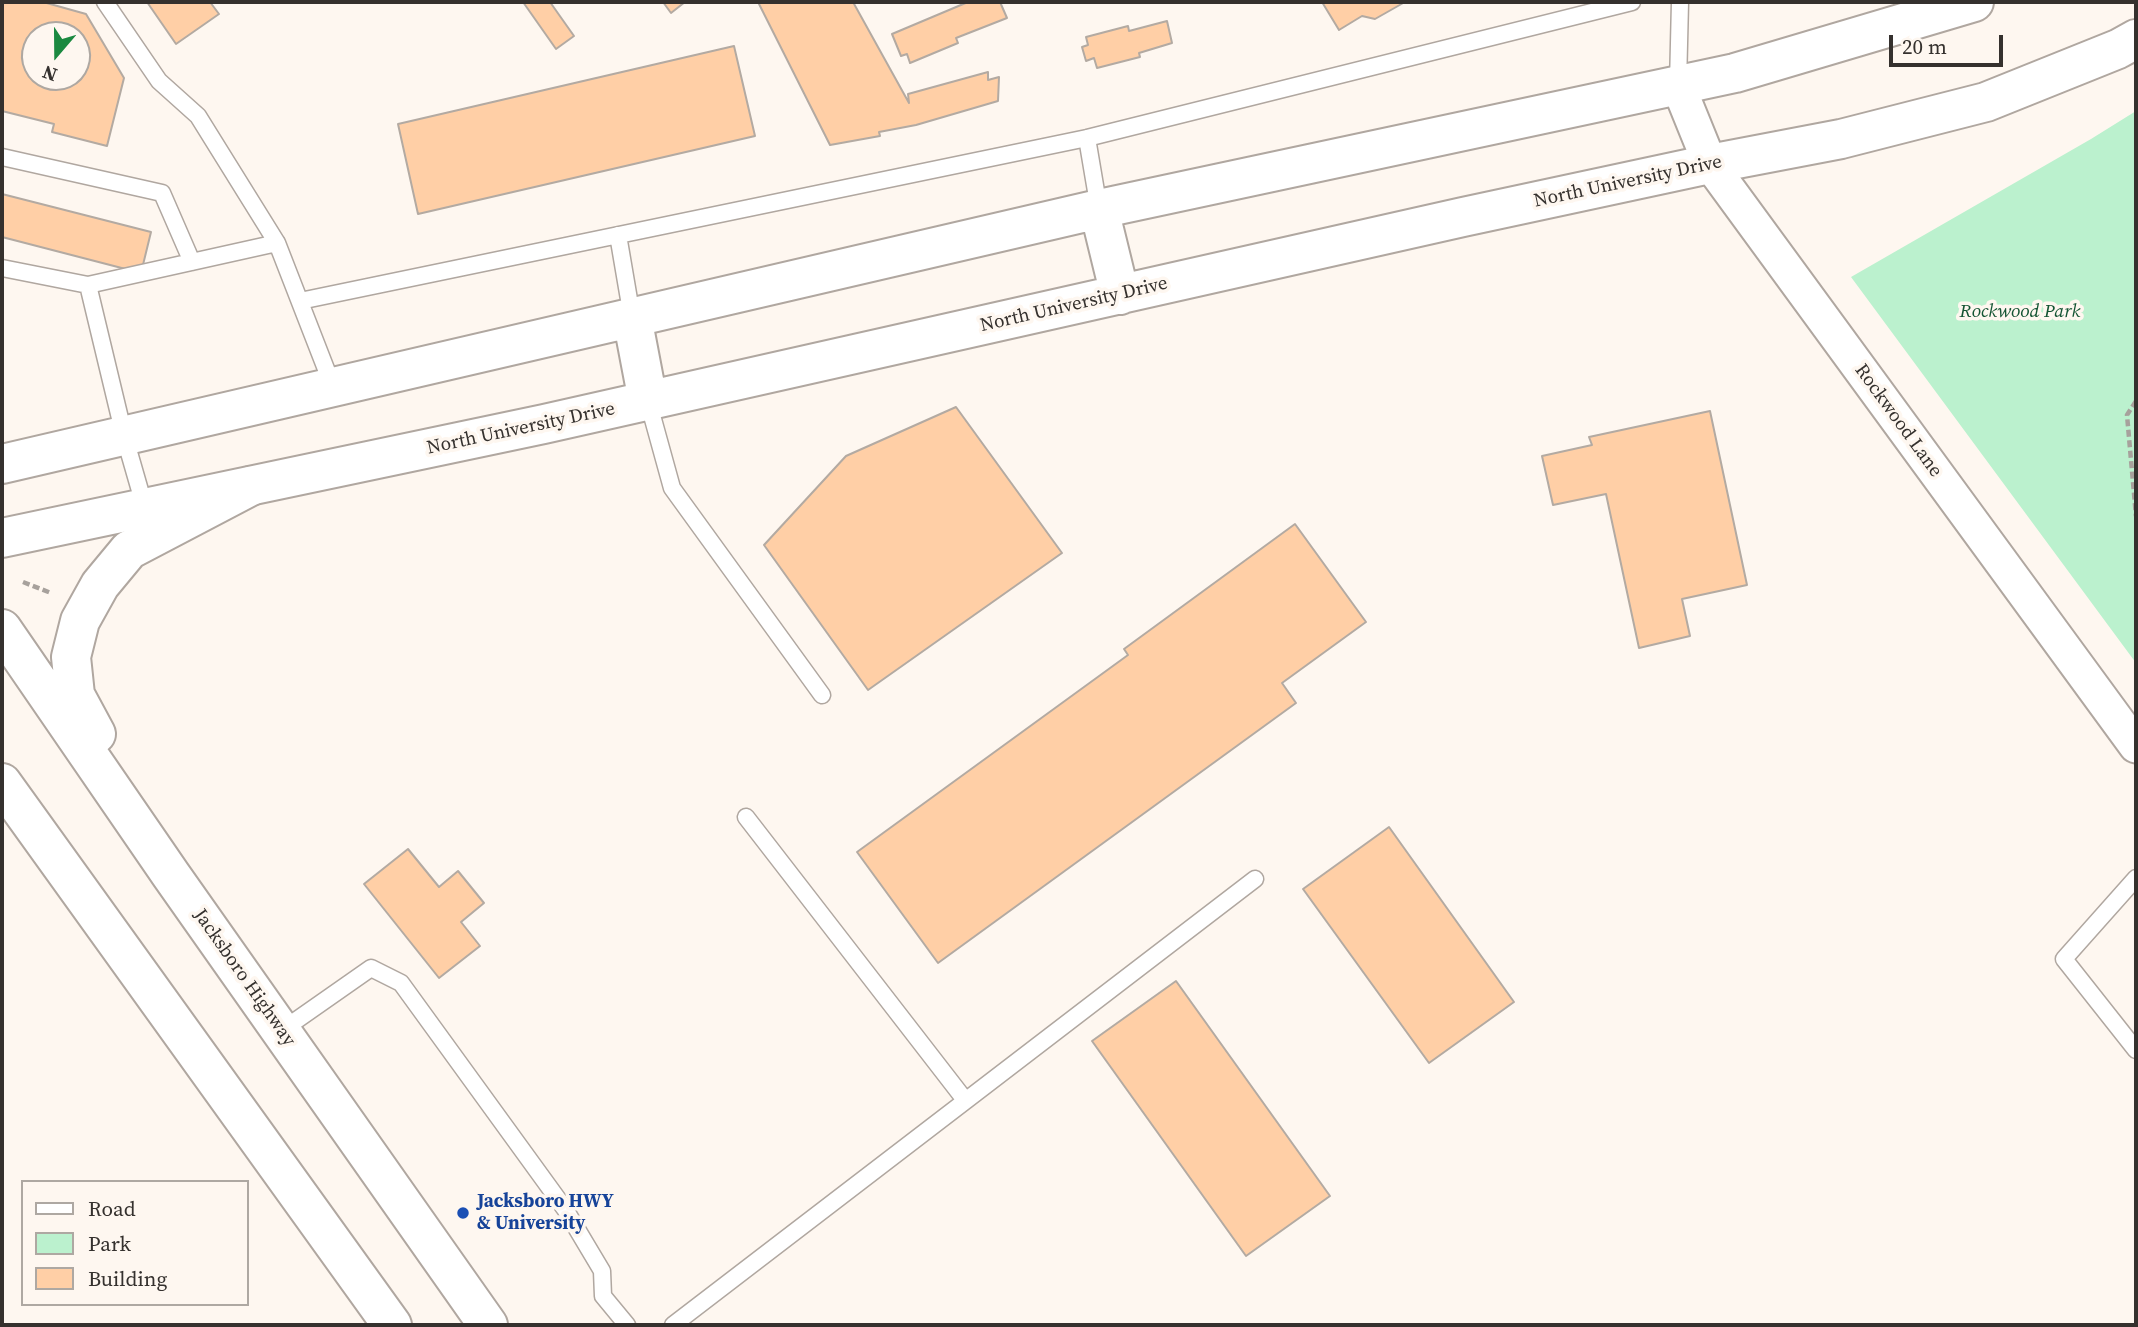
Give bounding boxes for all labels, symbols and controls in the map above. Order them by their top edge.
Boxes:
north arrow [21,21,91,91]
scale bar [1893,21,2007,65]
text: 20 m [1902,32,1947,61]
text: N [39,59,60,88]
street label: North University Drive [1532,151,1724,213]
street label: North University Drive [978,272,1170,338]
park label: Rockwood Park [1960,301,2080,323]
street label: Rockwood Lane [1849,360,1947,482]
street label: North University Drive [425,398,617,460]
street label: Jacksboro Highway [188,905,300,1051]
legend [21,1180,248,1306]
place label: Jacksboro HWY & University [477,1191,614,1235]
text: Road [88,1194,136,1223]
marker: Jacksboro HWY & University [455,1205,471,1221]
text: Park [88,1229,131,1258]
text: Building [88,1264,167,1293]

